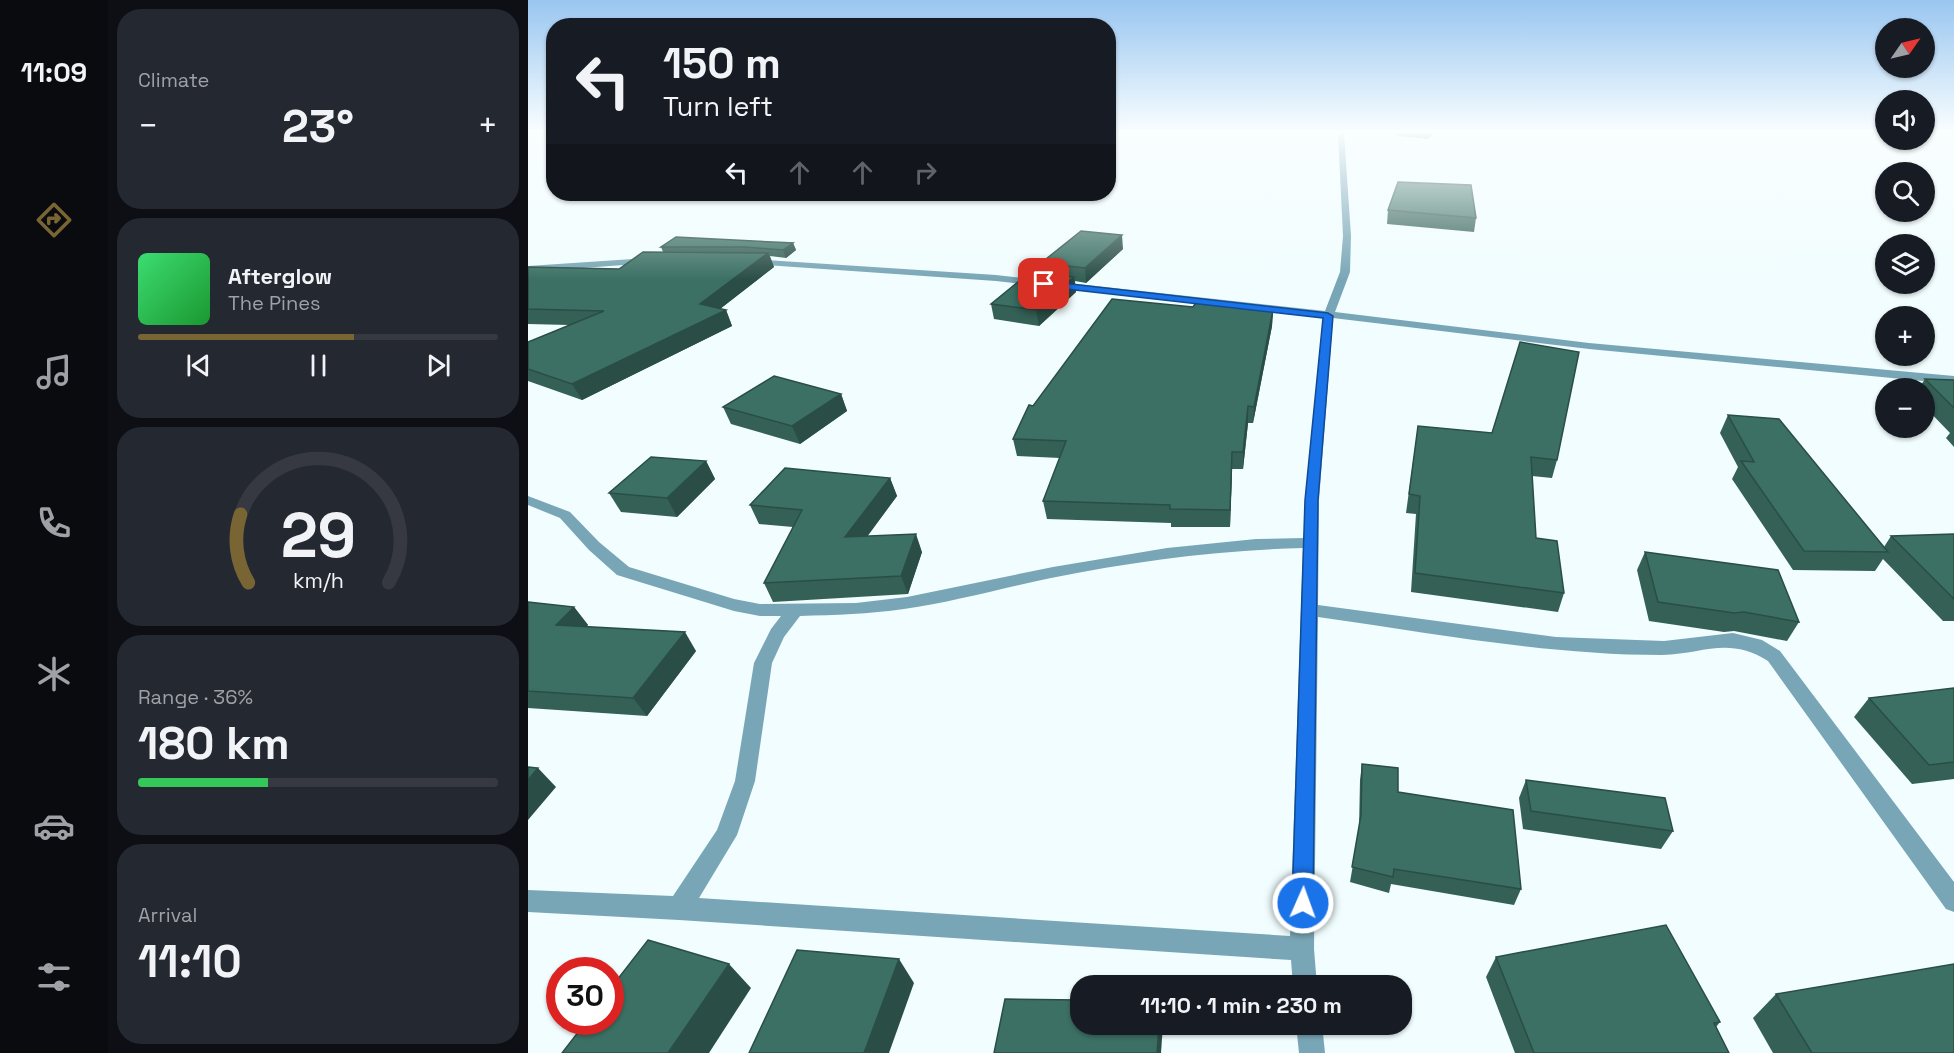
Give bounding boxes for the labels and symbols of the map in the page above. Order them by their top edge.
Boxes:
north arrow [1875,18,1935,78]
pin [1018,258,1069,309]
position arrow [1271,871,1335,935]
speed limit sign: 30 [546,957,624,1035]

